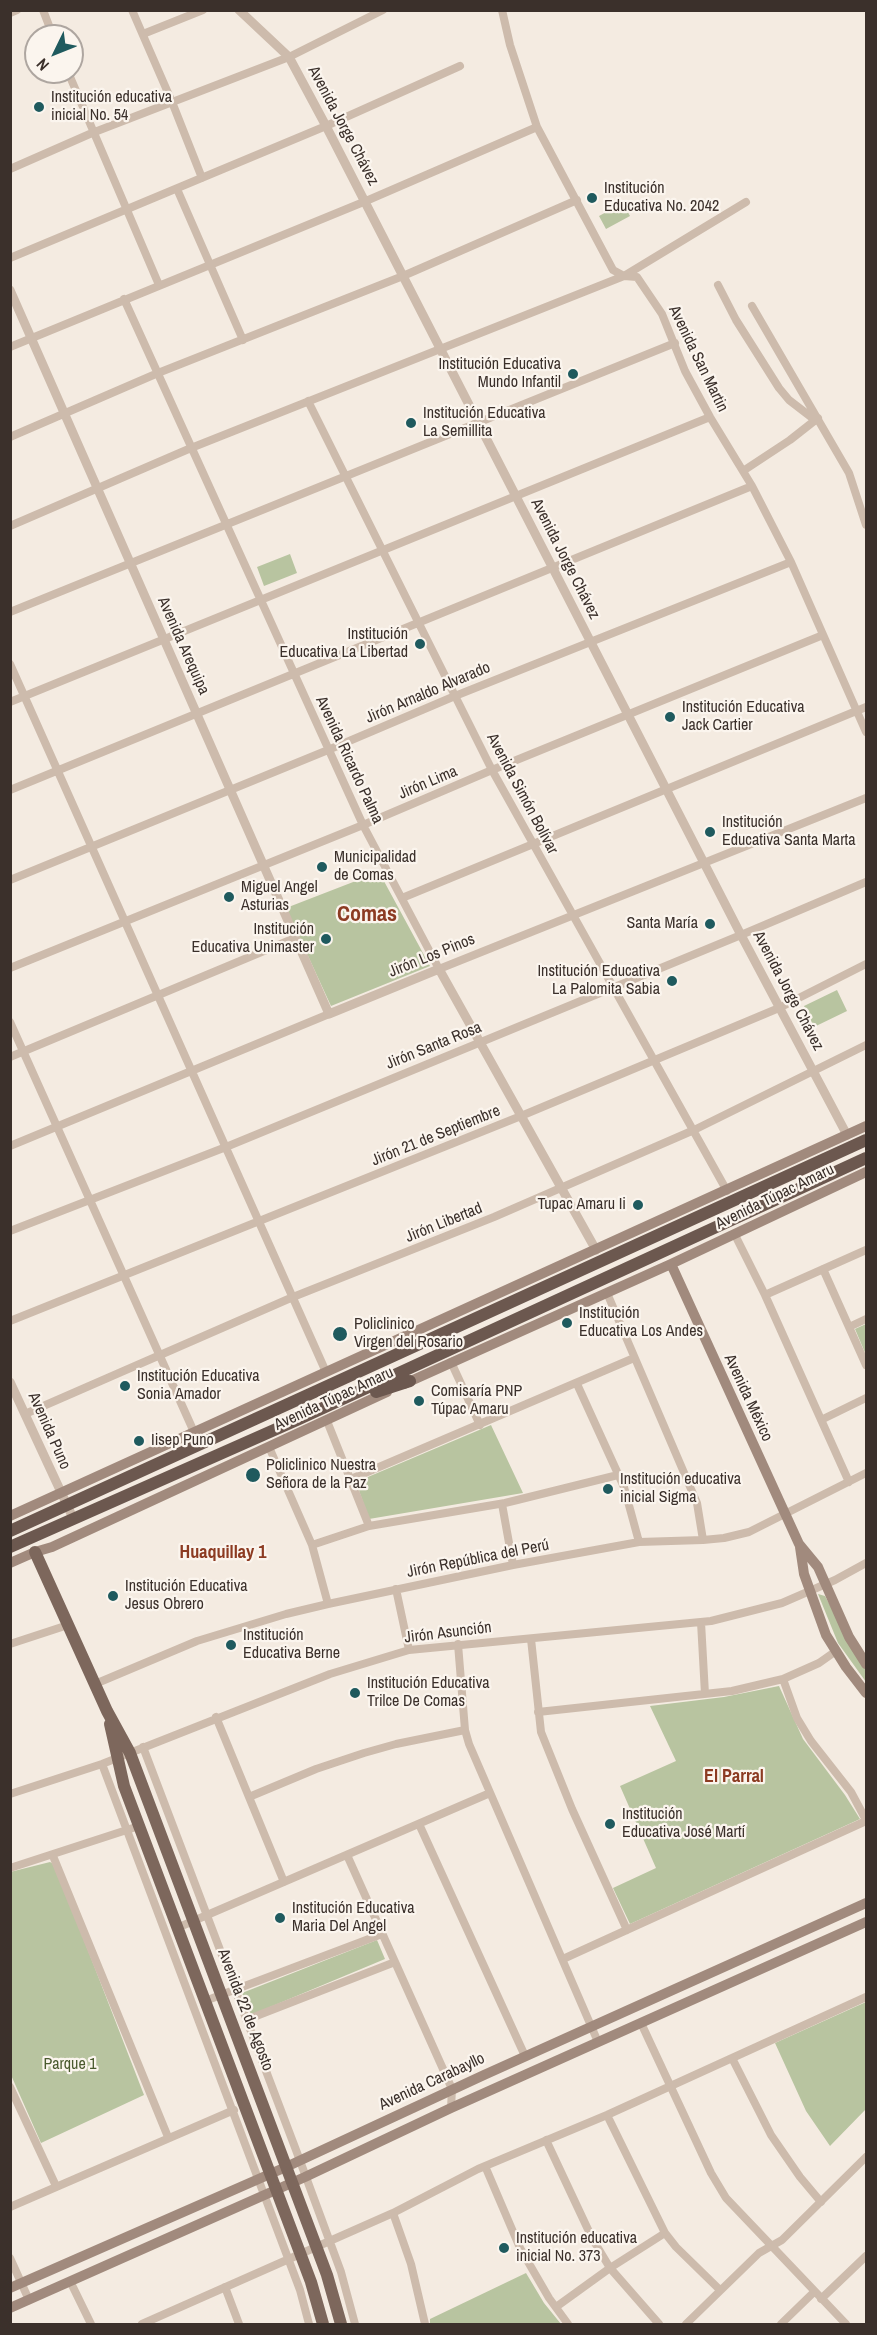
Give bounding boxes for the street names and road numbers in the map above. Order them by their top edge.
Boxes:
street label: Avenida Jorge Chávez [303,63,383,189]
street label: Avenida San Martin [664,303,732,415]
street label: Avenida Jorge Chávez [526,496,604,622]
street label: Avenida Arequipa [153,594,213,698]
street label: Jirón Arnaldo Alvarado [363,658,493,728]
street label: Avenida Ricardo Palma [311,693,387,827]
street label: Avenida Simón Bolívar [482,730,562,858]
street label: Jirón Lima [396,762,460,804]
street label: Avenida Jorge Chávez [748,928,828,1054]
street label: Jirón Los Pinos [386,930,478,982]
street label: Jirón Santa Rosa [383,1018,485,1074]
street label: Jirón 21 de Septiembre [369,1101,503,1171]
street label: Avenida Túpac Amaru [713,1160,837,1234]
street label: Jirón Libertad [403,1199,485,1247]
street label: Avenida México [719,1351,777,1445]
street label: Avenida Túpac Amaru [271,1363,397,1435]
street label: Avenida Puno [24,1390,74,1472]
street label: Jirón República del Perú [405,1536,551,1582]
street label: Jirón Asunción [403,1618,493,1648]
street label: Avenida 22 de Agosto [213,1946,277,2074]
street label: Avenida Carabayllo [376,2049,488,2115]

